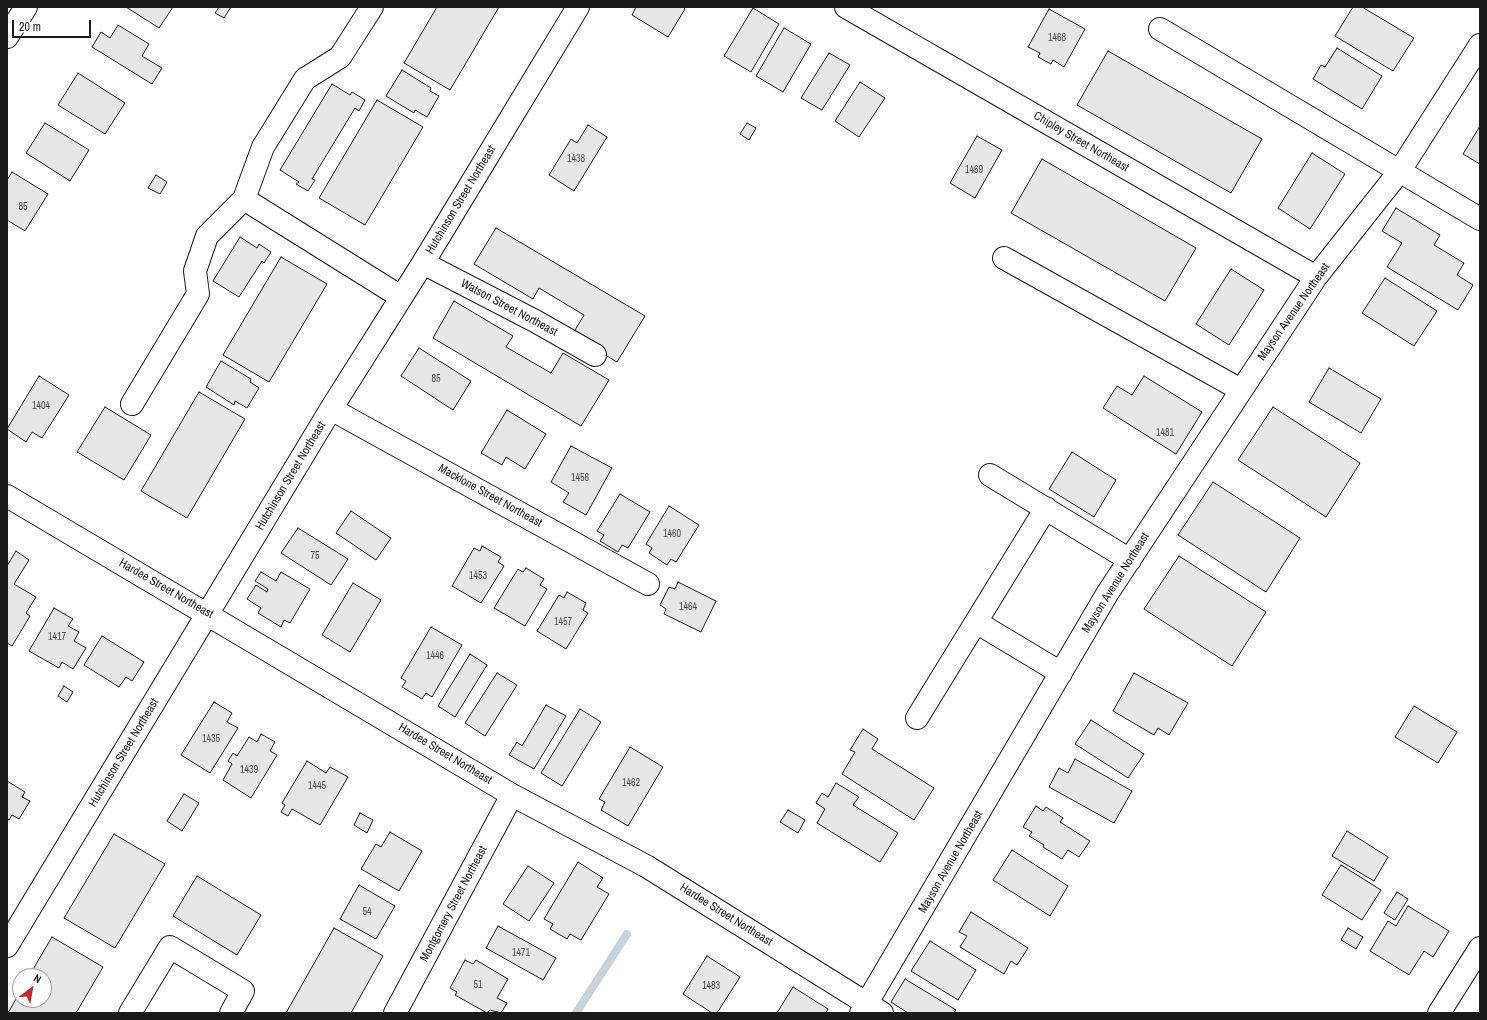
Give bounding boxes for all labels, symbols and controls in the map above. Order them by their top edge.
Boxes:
scale bar [14,12,93,38]
text: 20 m [19,19,41,35]
house number: 1468 [1048,32,1066,44]
street label: Chipley Street Northeast [1031,109,1131,175]
street label: Hutchinson Street Northeast [423,143,499,257]
house number: 1438 [567,153,585,165]
house number: 1469 [965,164,983,176]
house number: 85 [18,201,28,213]
street label: Mayson Avenue Northeast [1255,260,1333,364]
street label: Watson Street Northeast [458,276,560,340]
house number: 85 [431,373,441,385]
house number: 1404 [32,400,50,412]
street label: Hutchinson Street Northeast [253,419,329,533]
house number: 1481 [1156,427,1174,439]
street label: Macklone Street Northeast [436,461,544,531]
house number: 1456 [571,472,589,484]
house number: 1460 [663,528,681,540]
street label: Mayson Avenue Northeast [1079,530,1153,636]
house number: 75 [310,550,320,562]
street label: Hardee Street Northeast [116,556,216,622]
house number: 1453 [469,570,487,582]
house number: 1464 [679,601,697,613]
house number: 1457 [554,616,572,628]
house number: 1417 [48,631,66,643]
house number: 1446 [426,650,444,662]
street label: Hutchinson Street Northeast [86,696,162,810]
street label: Hardee Street Northeast [396,720,494,788]
house number: 1435 [202,733,220,745]
house number: 1439 [240,764,258,776]
house number: 1462 [622,777,640,789]
house number: 1445 [308,780,326,792]
street label: Mayson Avenue Northeast [916,808,986,916]
street label: Montgomery Street Northeast [417,844,491,964]
street label: Hardee Street Northeast [677,881,775,949]
house number: 54 [362,906,372,918]
house number: 1471 [512,947,530,959]
north arrow [12,968,52,1008]
text: N [31,971,44,986]
house number: 51 [473,979,483,991]
house number: 1483 [702,980,720,992]

